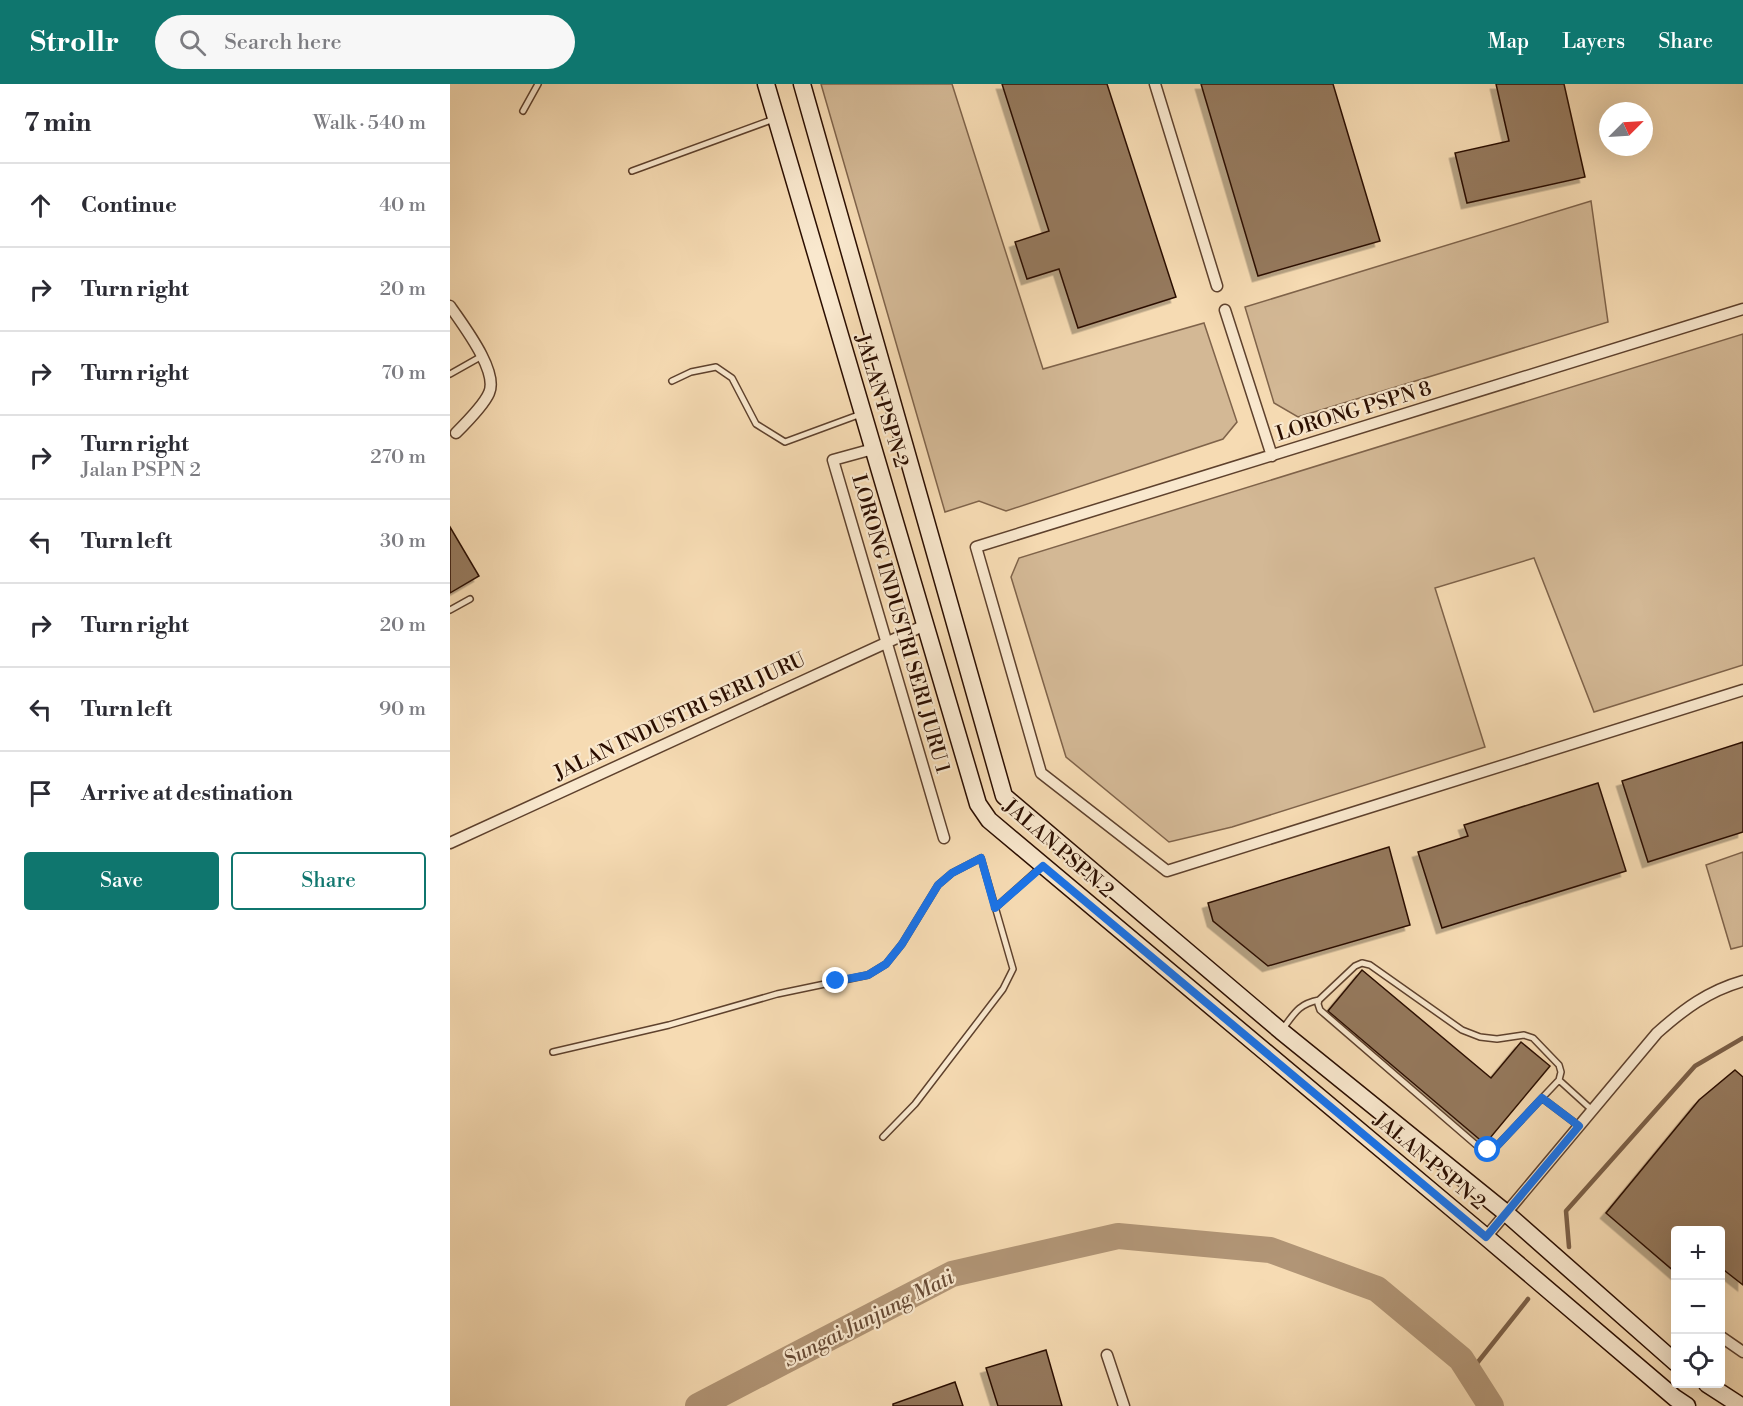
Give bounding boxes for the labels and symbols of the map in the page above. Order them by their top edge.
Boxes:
north arrow [1599,102,1653,156]
street label: JALAN PSPN 2 [849,330,913,471]
street label: LORONG PSPN 8 [1273,376,1435,448]
street label: LORONG INDUSTRI SERI JURU 1 [845,472,955,777]
street label: JALAN INDUSTRI SERI JURU [549,648,810,787]
street label: JALAN PSPN 2 [997,794,1118,904]
route end [822,967,848,993]
street label: JALAN PSPN 2 [1367,1107,1490,1216]
route start [1474,1136,1500,1162]
water label: Sungai Junjung Mati [779,1264,959,1373]

